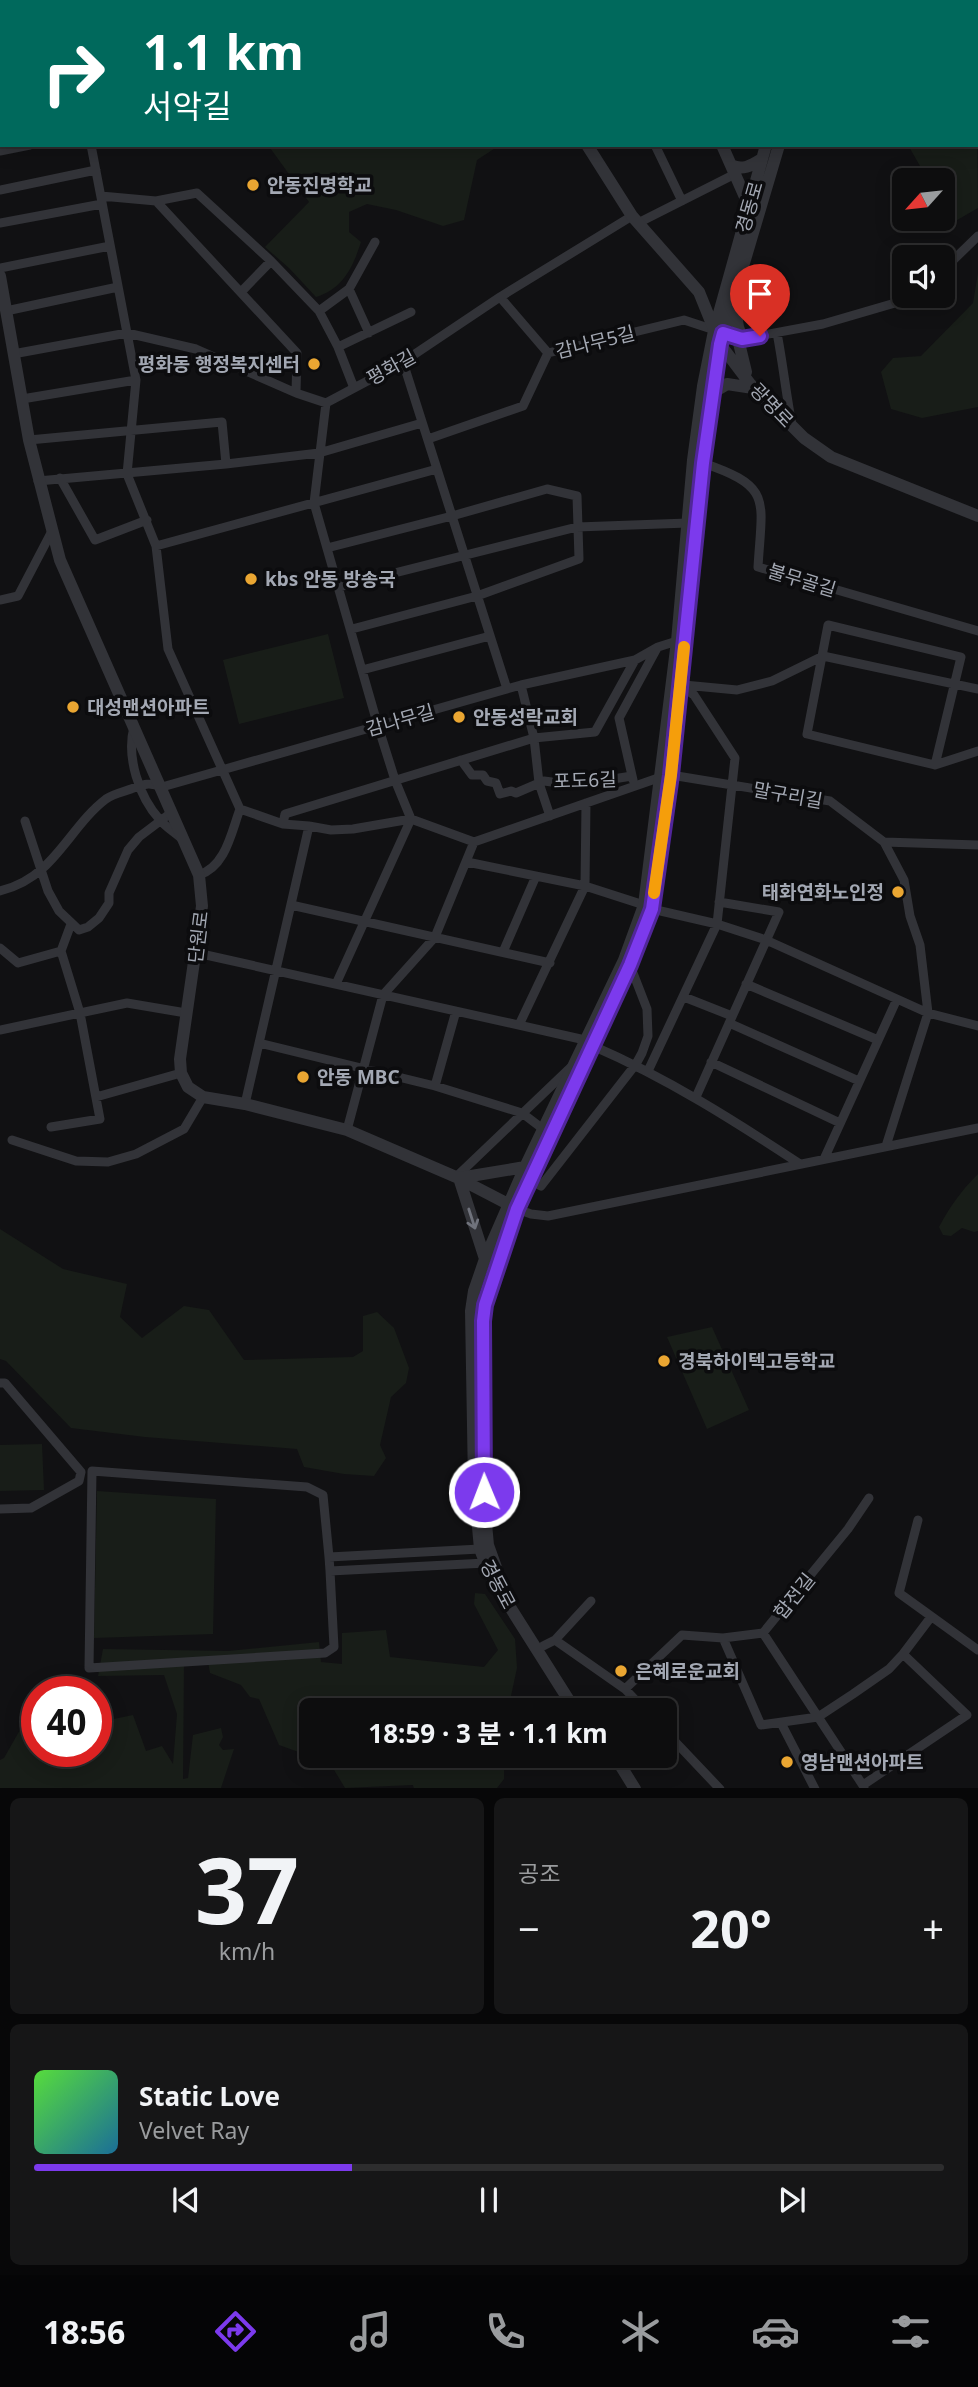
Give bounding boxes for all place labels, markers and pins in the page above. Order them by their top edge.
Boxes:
place label: 안동진명학교 [267,172,372,198]
marker: 안동진명학교 [245,177,261,193]
pin [730,264,790,336]
place label: 평화동 행정복지센터 [138,351,300,377]
marker: 평화동 행정복지센터 [306,356,322,372]
place label: kbs 안동 방송국 [265,566,396,592]
marker: kbs 안동 방송국 [243,571,259,587]
place label: 대성맨션아파트 [87,694,209,720]
marker: 대성맨션아파트 [65,699,81,715]
place label: 안동성락교회 [473,704,578,730]
marker: 안동성락교회 [451,709,467,725]
place label: 태화연화노인정 [762,879,884,905]
marker: 태화연화노인정 [890,884,906,900]
place label: 안동 MBC [317,1064,400,1090]
marker: 안동 MBC [295,1069,311,1085]
place label: 경북하이텍고등학교 [678,1348,835,1374]
marker: 경북하이텍고등학교 [656,1353,672,1369]
place label: 은혜로운교회 [635,1658,740,1684]
marker: 은혜로운교회 [613,1663,629,1679]
place label: 영남맨션아파트 [801,1749,923,1775]
marker: 영남맨션아파트 [779,1754,795,1770]

